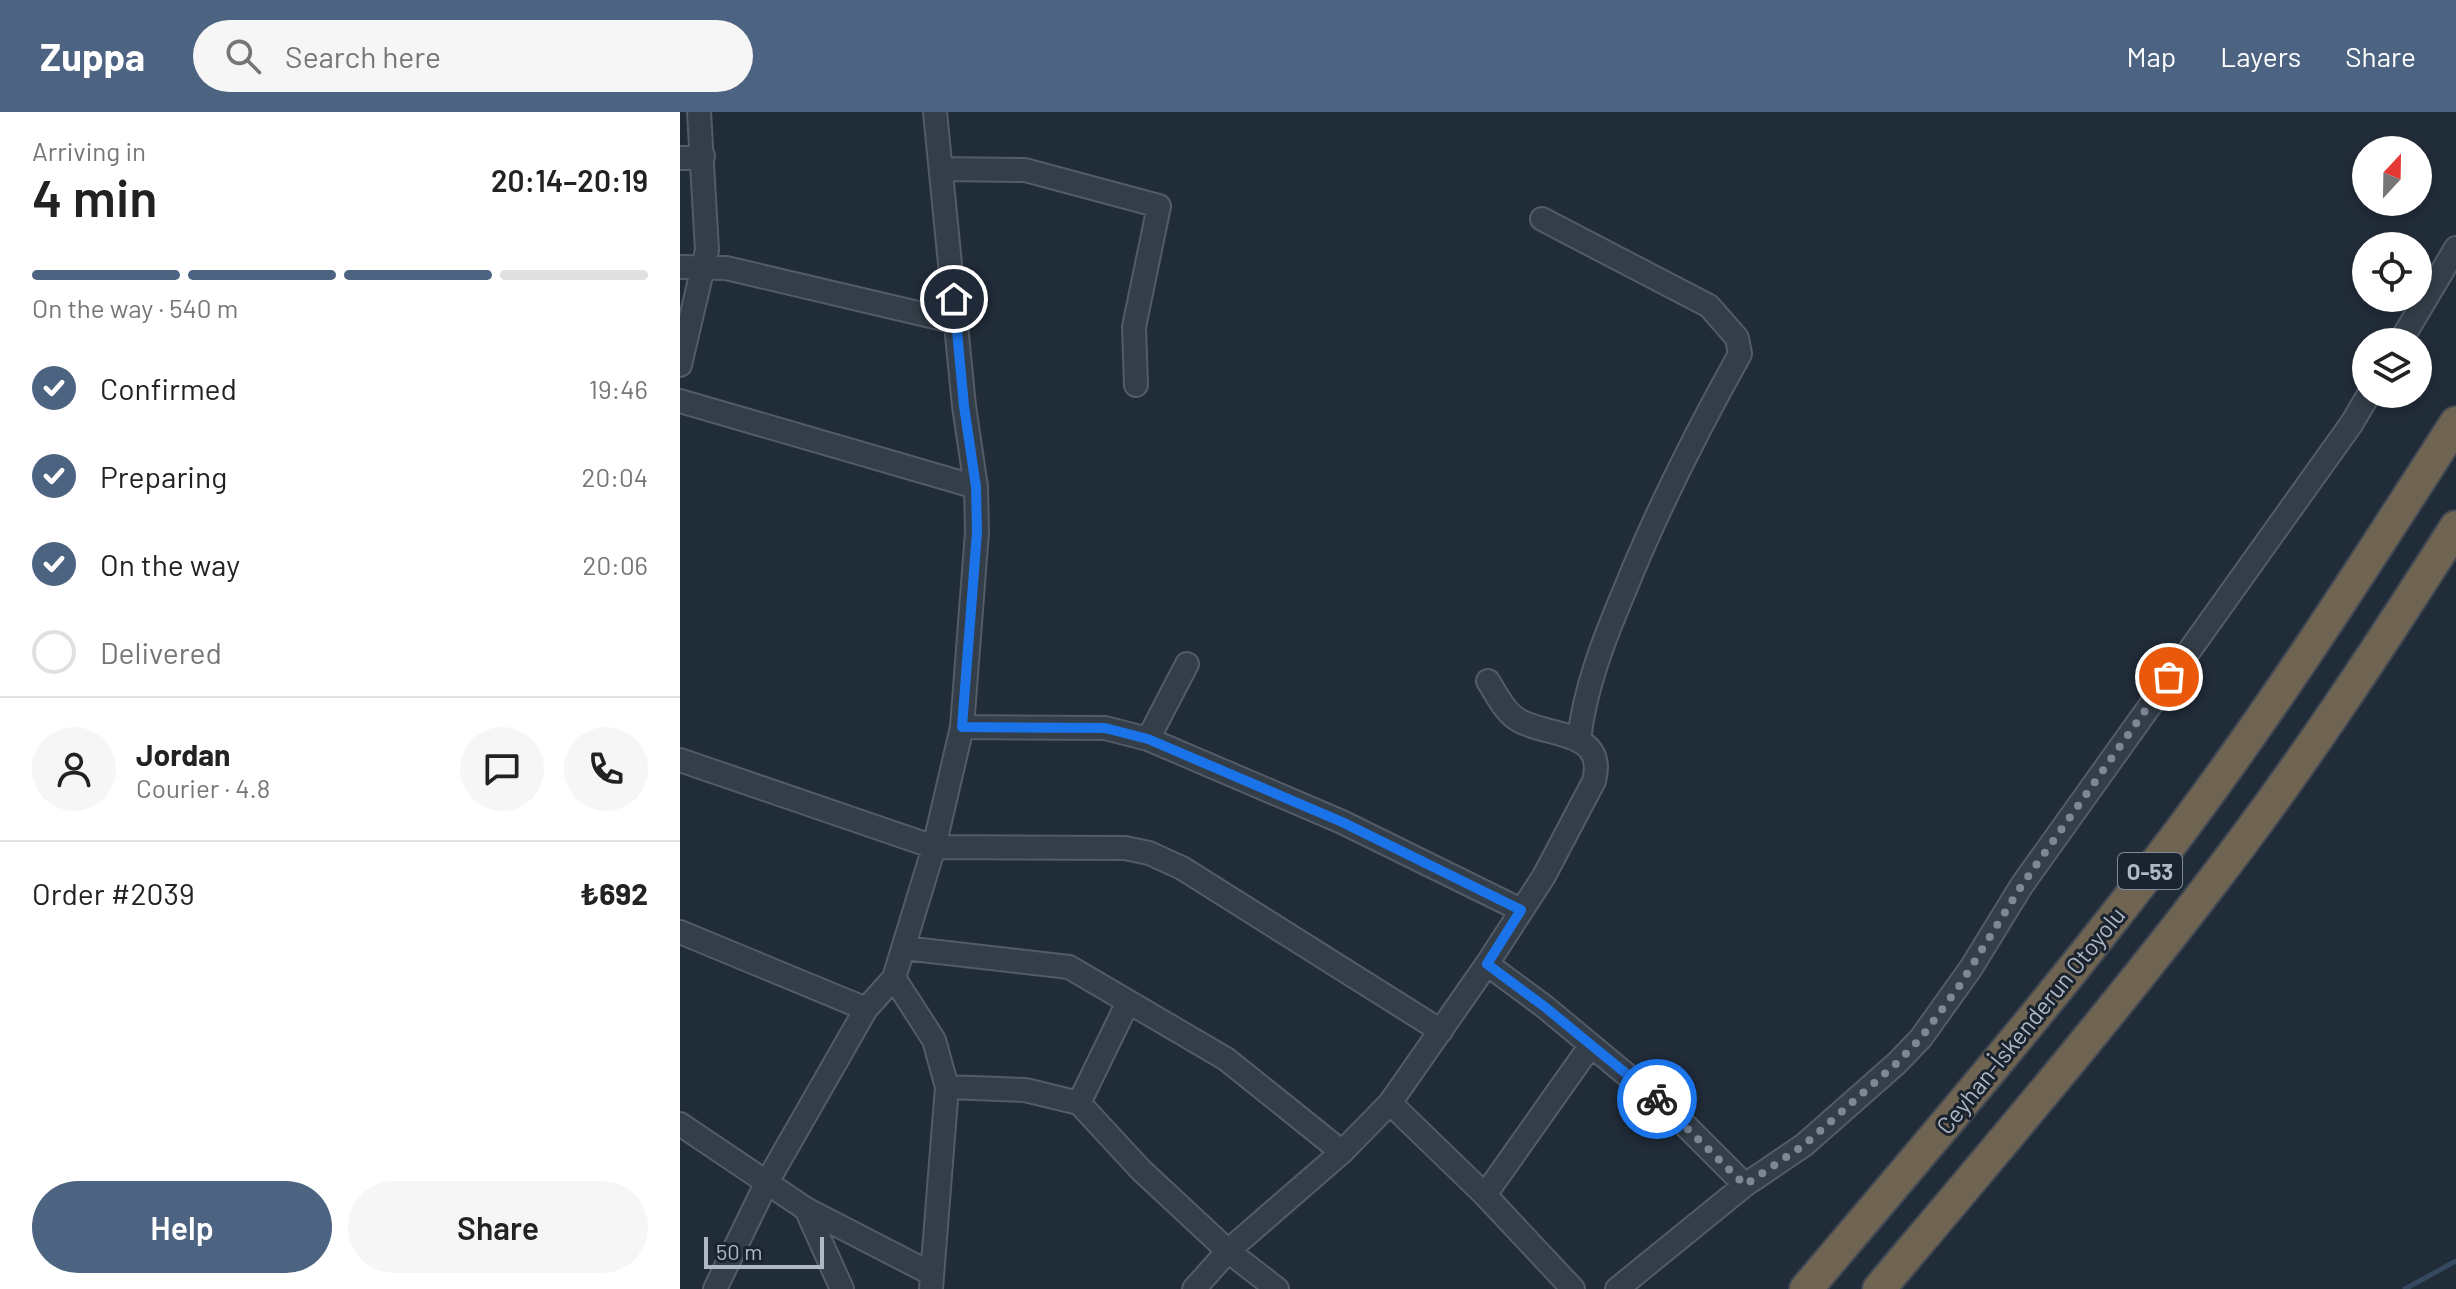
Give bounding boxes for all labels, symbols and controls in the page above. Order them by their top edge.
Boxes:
search box [193,20,753,92]
text: Zuppa [40,33,145,79]
icon: search [221,34,265,78]
text: Search here [285,38,441,74]
text: Map [2126,39,2176,73]
text: Layers [2220,39,2301,73]
text: Share [2345,39,2416,73]
text: Arriving in [32,135,146,166]
north arrow [2352,136,2432,216]
map controls [2352,136,2432,408]
text: 20:14–20:19 [491,162,648,198]
text: 4 min [32,165,157,227]
button: locate [2352,232,2432,312]
pin [920,265,988,333]
icon: home [932,277,976,321]
text: On the way · 540 m [32,292,238,323]
button: layers [2352,328,2432,408]
icon: check [32,366,76,410]
text: Confirmed [100,370,237,406]
text: 19:46 [589,373,648,404]
icon: check [32,454,76,498]
text: Preparing [100,458,227,494]
text: 20:04 [582,461,648,492]
icon: check [32,542,76,586]
text: On the way [100,546,240,582]
text: 20:06 [582,549,648,580]
text: Delivered [100,634,222,670]
pin [2135,643,2203,711]
icon: bag [2147,655,2191,699]
button: person [32,727,116,811]
button: chat [460,727,544,811]
button: phone [564,727,648,811]
text: Jordan [136,736,231,772]
text: Courier · 4.8 [136,772,270,803]
road number: O-53 [2118,853,2182,889]
text: Order #2039 [32,875,195,911]
text: ₺692 [580,875,648,911]
street label: Ceyhan-İskenderun Otoyolu [1929,901,2131,1139]
courier [1617,1059,1697,1139]
icon: bike [1635,1077,1679,1121]
button: Help [32,1181,332,1273]
button: Share [348,1181,648,1273]
scale bar [704,1233,824,1269]
text: 50 m [716,1238,762,1264]

